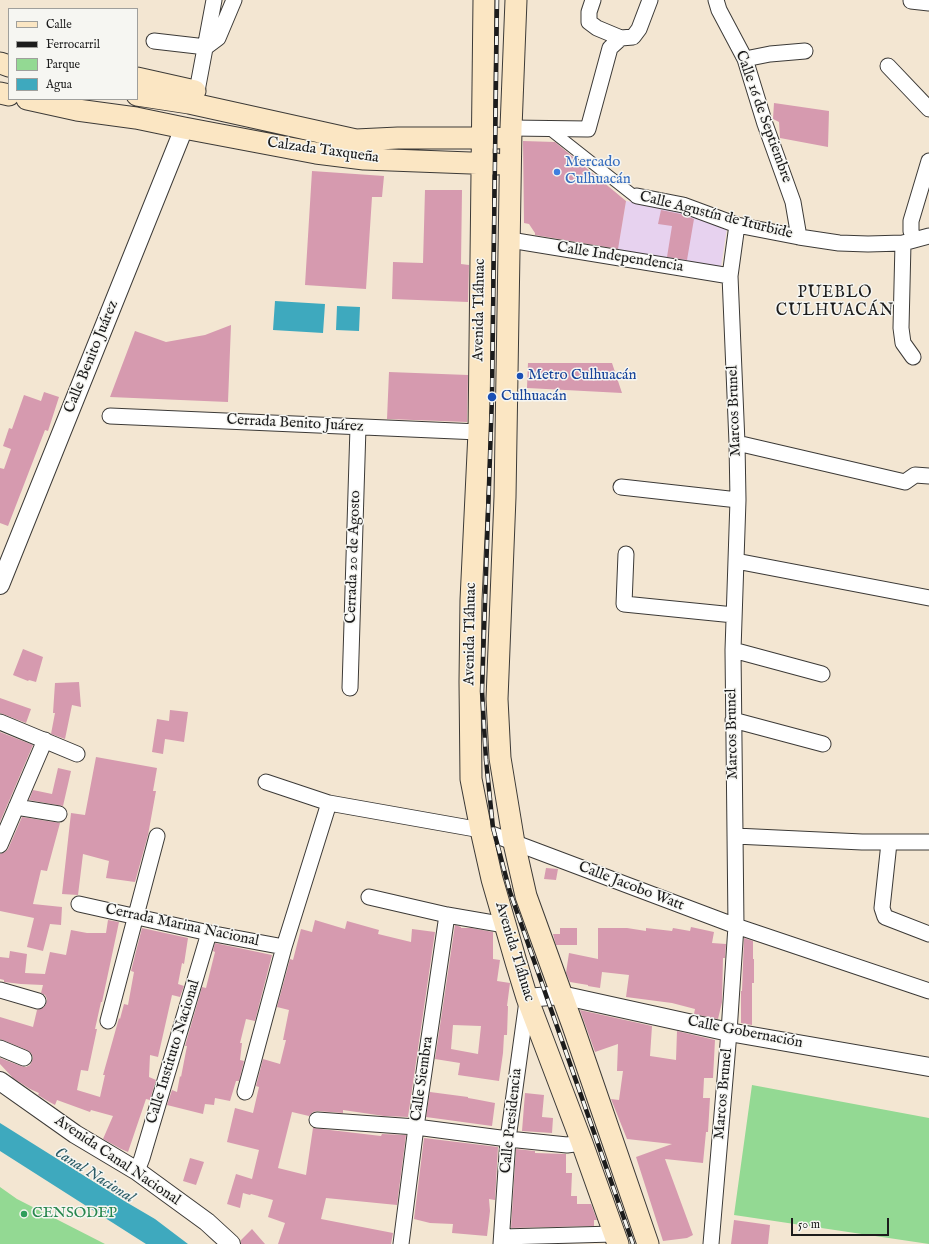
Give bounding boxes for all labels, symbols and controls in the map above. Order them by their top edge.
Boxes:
legend [8,8,138,100]
text: Calle [46,17,72,32]
text: Ferrocarril [46,37,100,52]
street label: Calle 16 de Septiembre [731,48,795,186]
text: Parque [46,57,80,72]
text: Agua [46,77,72,92]
street label: Calzada Taxqueña [266,134,380,168]
place label: Mercado Culhuacán [565,154,631,189]
marker: Mercado Culhuacán [552,167,562,177]
street label: Calle Agustín de Iturbide [638,188,794,244]
street label: Calle Independencia [556,239,684,277]
street label: Avenida Tláhuac [470,258,490,362]
district label: PUEBLO CULHUACÁN [776,284,894,322]
street label: Calle Benito Juárez [61,298,123,416]
street label: Marcos Brunel [724,365,746,457]
place label: Metro Culhuacán [528,367,637,385]
marker: Metro Culhuacán [515,371,525,381]
place label: Culhuacán [501,388,567,406]
marker: Culhuacán [486,391,498,403]
street label: Cerrada Benito Juárez [226,411,364,437]
street label: Cerrada 20 de Agosto [343,490,365,624]
street label: Avenida Tláhuac [461,582,481,686]
street label: Marcos Brunel [723,688,743,780]
street label: Calle Jacobo Watt [576,859,686,915]
street label: Avenida Tláhuac [490,900,538,1004]
street label: Cerrada Marina Nacional [103,901,261,951]
street label: Calle Instituto Nacional [143,978,205,1126]
street label: Calle Gobernación [686,1013,804,1053]
street label: Calle Siembra [408,1035,438,1123]
street label: Marcos Brunel [711,1048,737,1140]
street label: Calle Presidencia [498,1068,526,1174]
street label: Avenida Canal Nacional [51,1112,183,1210]
water label: Canal Nacional [51,1144,137,1208]
place label: CENSODEP [32,1205,117,1223]
marker: CENSODEP [19,1209,29,1219]
scale bar [793,1210,891,1236]
text: 50 m [798,1217,820,1232]

